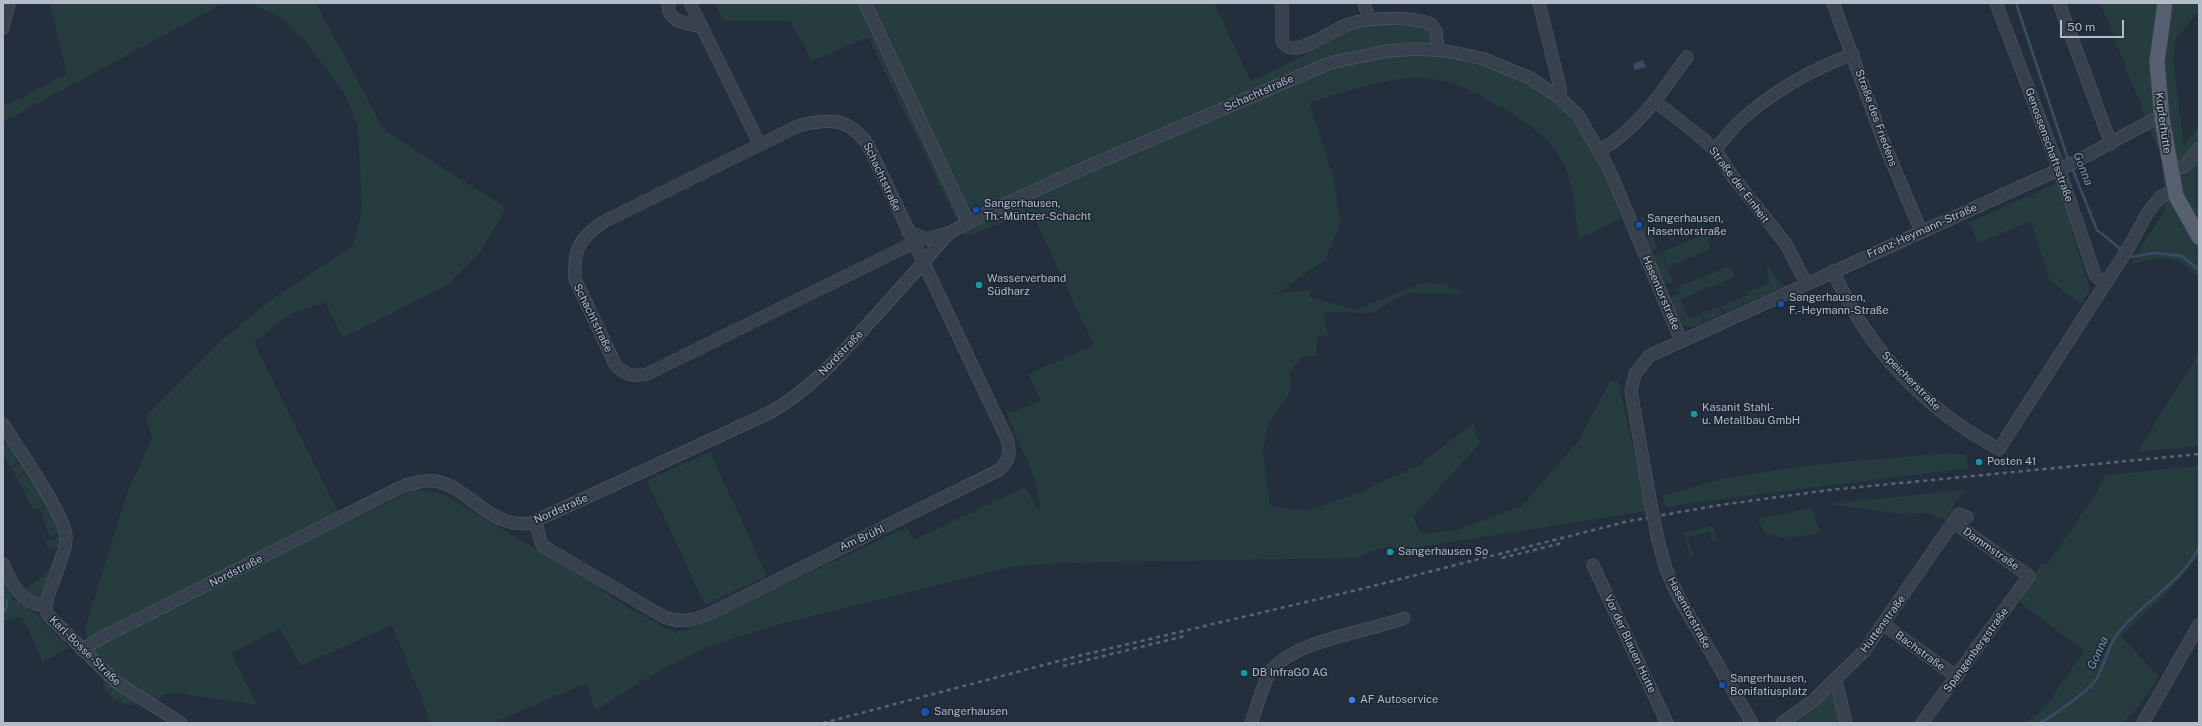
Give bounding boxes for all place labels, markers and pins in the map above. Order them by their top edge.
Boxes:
place label: Sangerhausen, Th.-Müntzer-Schacht [984,197,1091,223]
marker: Sangerhausen, Th.-Müntzer-Schacht [971,205,981,215]
place label: Sangerhausen, Hasentorstraße [1647,212,1727,238]
marker: Sangerhausen, Hasentorstraße [1634,220,1644,230]
place label: Wasserverband Südharz [987,272,1066,298]
marker: Wasserverband Südharz [974,280,984,290]
place label: Sangerhausen, F.-Heymann-Straße [1789,291,1888,317]
marker: Sangerhausen, F.-Heymann-Straße [1776,299,1786,309]
place label: Kasanit Stahl- u. Metallbau GmbH [1702,401,1800,427]
marker: Kasanit Stahl- u. Metallbau GmbH [1689,409,1699,419]
place label: Posten 41 [1987,455,2036,469]
marker: Posten 41 [1974,457,1984,467]
place label: Sangerhausen So [1398,545,1488,559]
marker: Sangerhausen So [1385,547,1395,557]
place label: DB InfraGO AG [1252,666,1328,680]
marker: DB InfraGO AG [1239,668,1249,678]
place label: Sangerhausen, Bonifatiusplatz [1730,672,1807,698]
marker: Sangerhausen, Bonifatiusplatz [1717,680,1727,690]
place label: AF Autoservice [1360,693,1438,707]
marker: AF Autoservice [1347,695,1357,705]
place label: Sangerhausen [934,705,1008,719]
marker: Sangerhausen [919,706,931,718]

